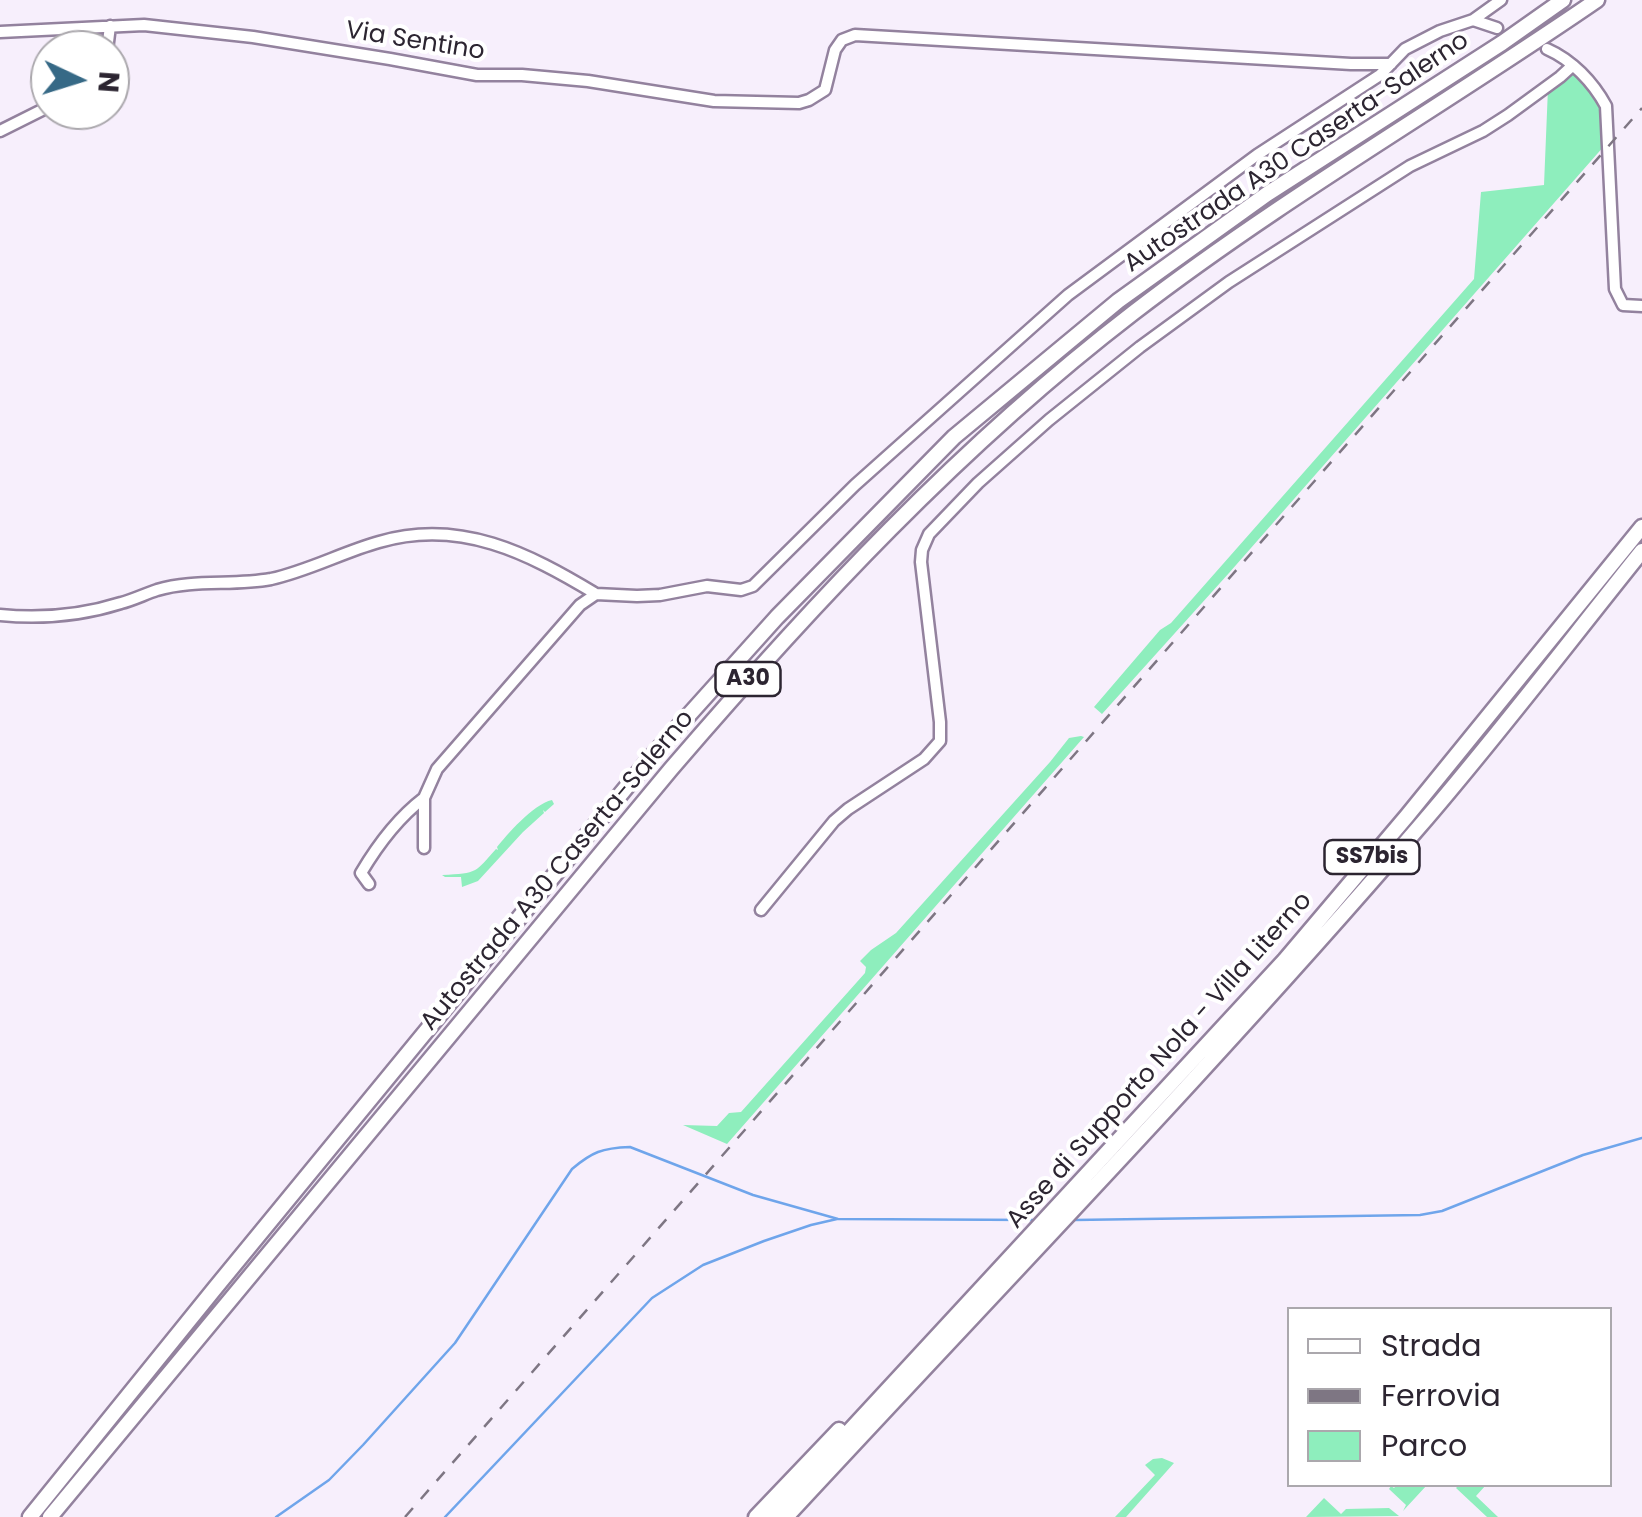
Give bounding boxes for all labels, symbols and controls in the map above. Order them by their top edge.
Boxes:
street label: Via Sentino [343,16,487,68]
street label: Autostrada A30 Caserta-Salerno [1119,26,1475,280]
north arrow [30,30,130,130]
text: N [88,70,129,94]
road number: A30 [716,662,780,696]
street label: Autostrada A30 Caserta-Salerno [415,705,701,1037]
road number: SS7bis [1324,840,1420,874]
street label: Asse di Supporto Nola - Villa Literno [1001,887,1319,1235]
legend [1287,1307,1612,1487]
text: Strada [1381,1324,1482,1367]
text: Ferrovia [1381,1374,1501,1417]
text: Parco [1381,1424,1467,1467]

